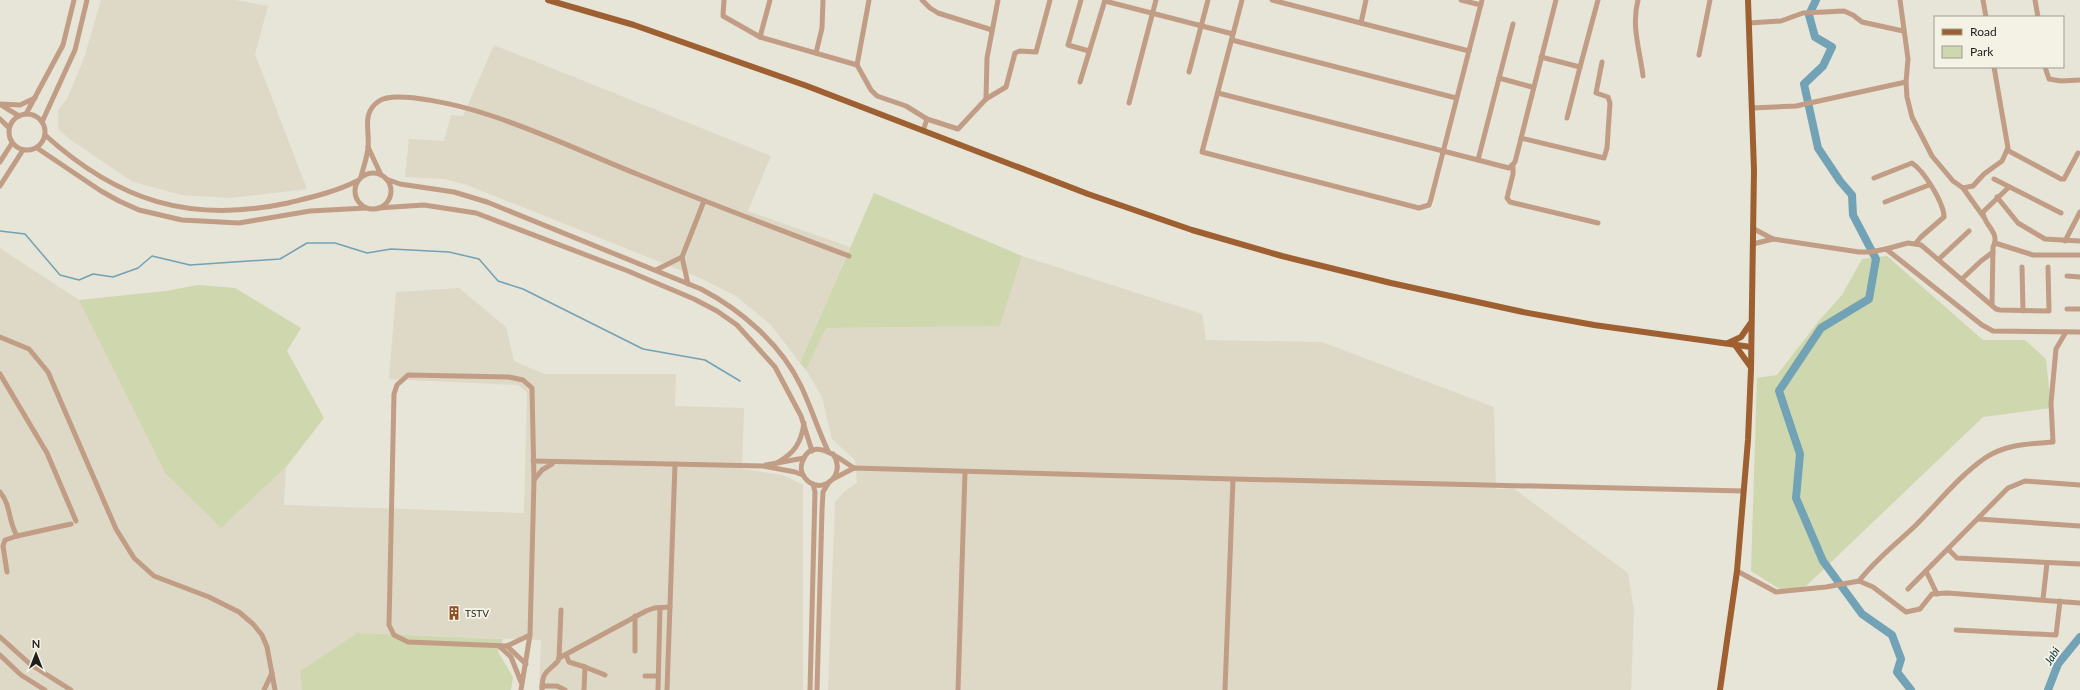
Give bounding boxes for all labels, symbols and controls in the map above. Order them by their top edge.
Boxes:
legend [1934,16,2064,68]
text: Road [1970,24,1997,39]
text: Park [1970,44,1994,59]
building icon: TSTV [446,605,462,621]
place label: TSTV [465,607,489,619]
north arrow [16,634,56,674]
text: N [32,637,40,650]
water label: Jabi [2041,644,2062,668]

